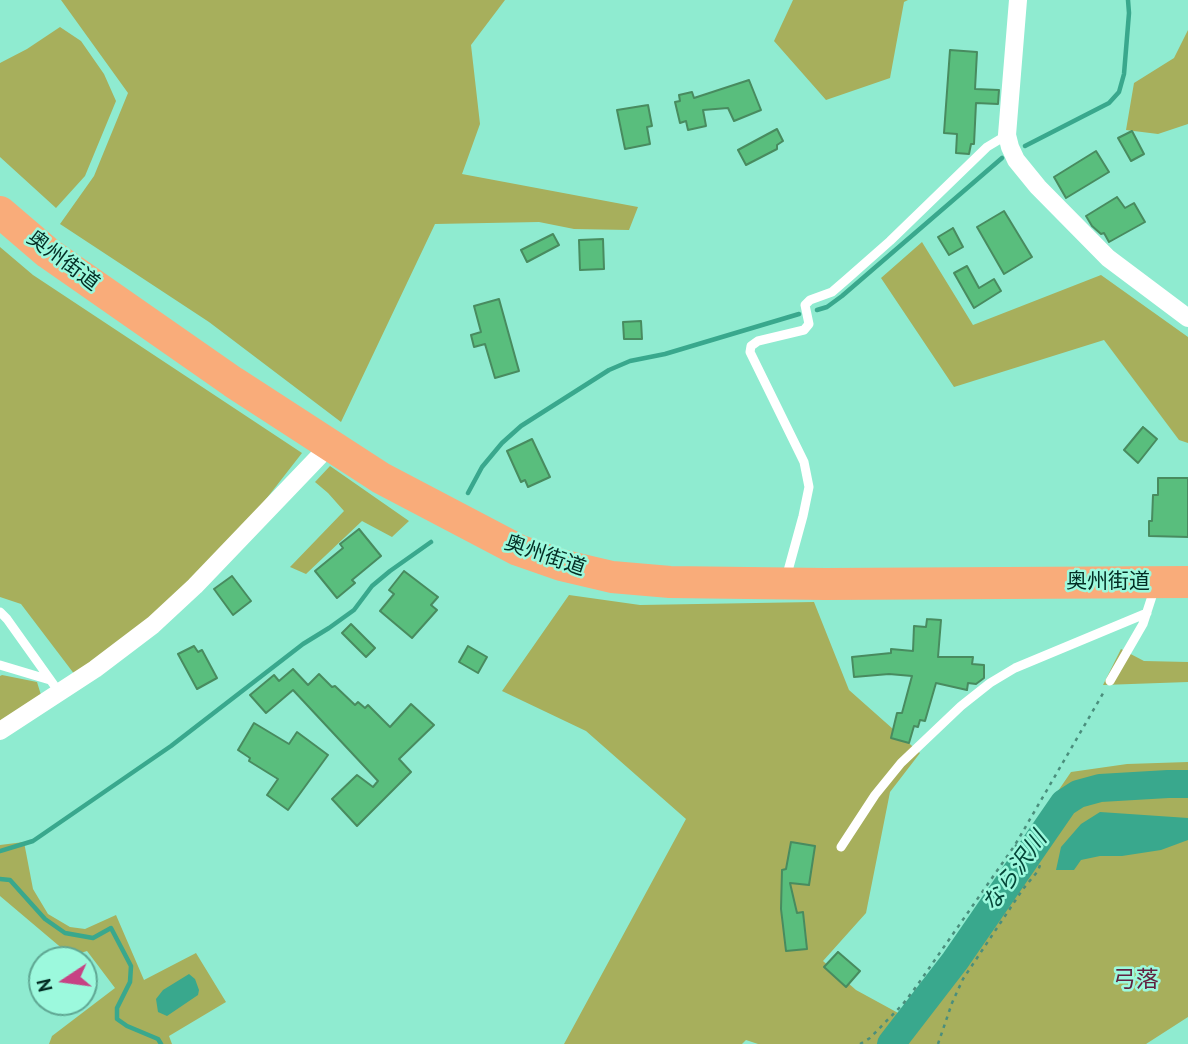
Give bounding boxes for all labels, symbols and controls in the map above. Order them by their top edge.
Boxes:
street label: 奥州街道 [22,226,104,296]
street label: 奥州街道 [501,530,589,582]
street label: 奥州街道 [1066,569,1150,595]
water label: なら沢川 [977,827,1053,917]
north arrow [28,946,98,1016]
district label: 弓落 [1113,966,1159,994]
text: N [31,977,58,994]

